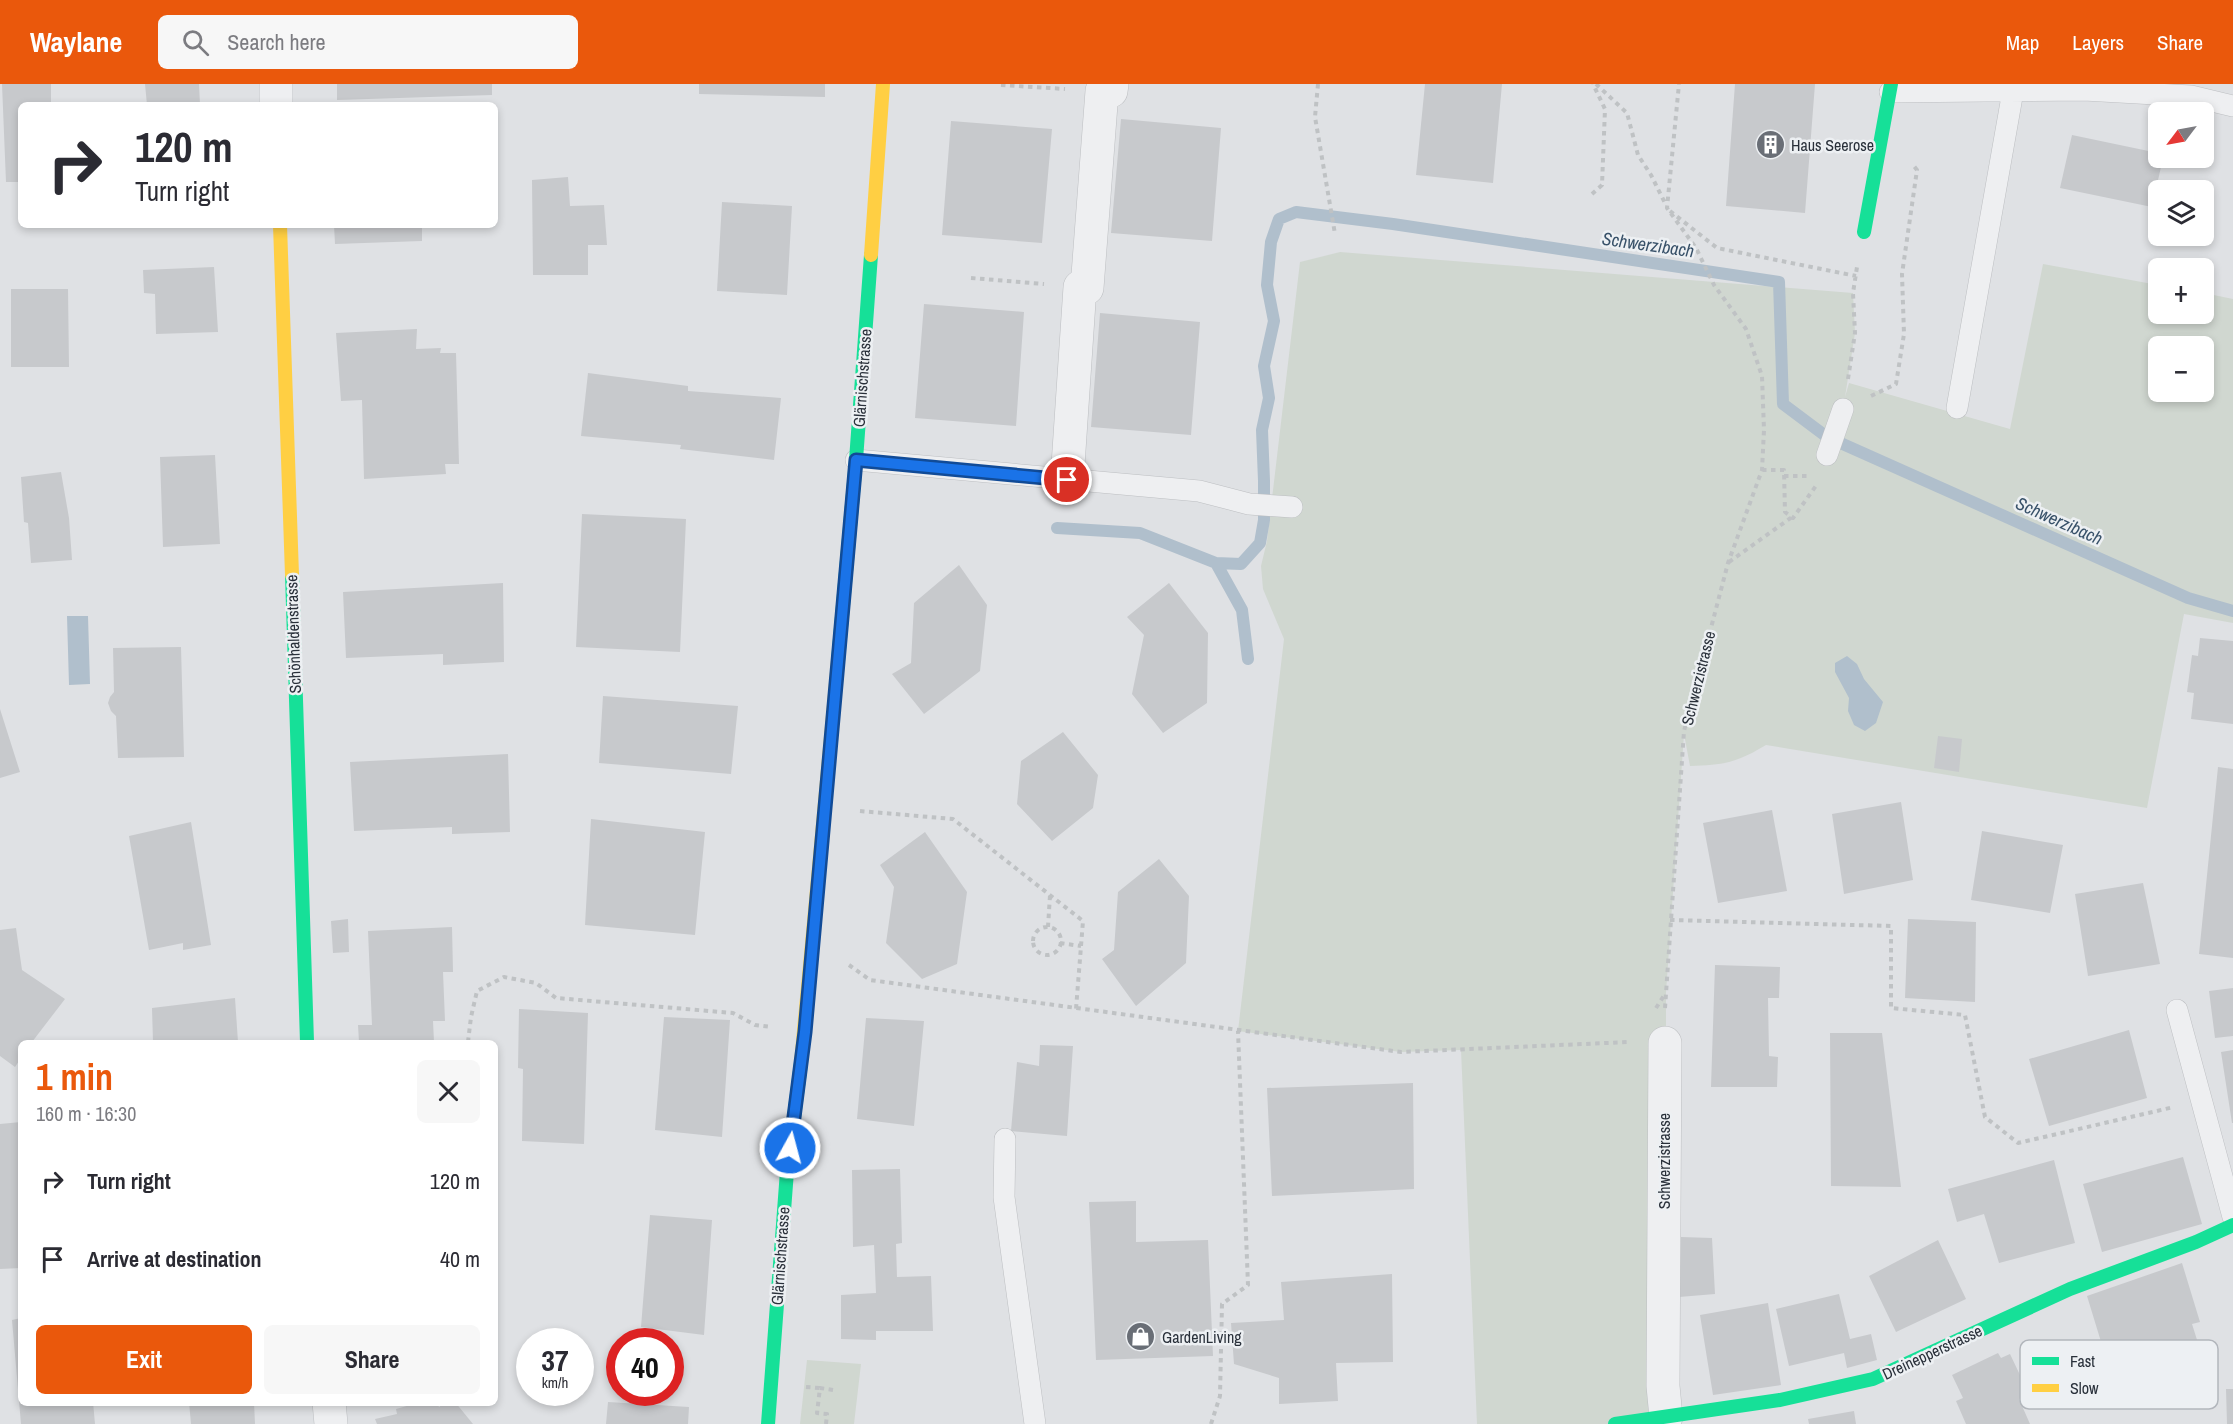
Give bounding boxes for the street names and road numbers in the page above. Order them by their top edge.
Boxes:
street label: Glärnischstrasse [848,328,876,428]
street label: Schönhaldenstrasse [280,574,306,694]
street label: Schwerzistrasse [1676,629,1720,727]
street label: Schwerzistrasse [1653,1113,1675,1209]
street label: Glärnischstrasse [766,1206,794,1306]
street label: Dreinepperstrasse [1878,1319,1986,1385]

